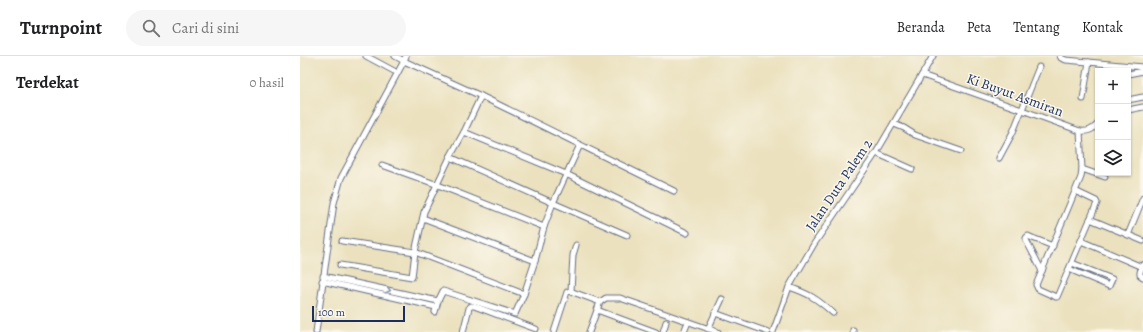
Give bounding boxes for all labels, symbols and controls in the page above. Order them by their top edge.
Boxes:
search box [126,10,406,46]
text: Turnpoint [20,15,102,41]
icon: search [140,17,162,39]
text: Cari di sini [172,18,239,38]
text: Beranda [897,18,945,37]
text: Peta [967,18,991,37]
text: Tentang [1013,18,1060,37]
text: Kontak [1082,18,1123,37]
map controls [1095,68,1131,176]
button: + [1095,68,1131,104]
street label: Ki Buyut Asmiran [964,69,1066,121]
text: Terdekat [16,71,79,94]
text: 0 hasil [249,74,284,91]
button: − [1095,104,1131,140]
street label: Jalan Duta Palem 2 [801,135,877,235]
button: layers [1095,140,1131,176]
one-way arrow [385,286,391,294]
scale bar [312,304,405,323]
text: 100 m [318,305,345,320]

